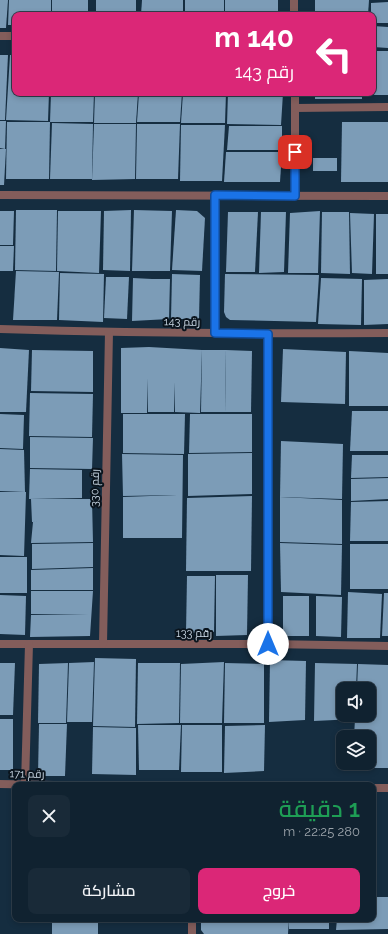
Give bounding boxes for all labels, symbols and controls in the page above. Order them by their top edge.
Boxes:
text: 140 m [214,21,294,54]
icon: left [308,28,360,80]
text: رقم 143 [235,61,294,82]
pin [278,135,312,169]
icon: arrive [284,141,306,163]
street label: رقم 143 [164,315,200,330]
street label: رقم 330 [88,469,103,507]
position arrow [247,623,289,665]
street label: رقم 133 [176,627,212,641]
map controls [336,682,376,770]
button: sound [336,682,376,722]
button: layers [336,730,376,770]
street label: رقم 171 [9,767,45,782]
text: 1 دقيقة [279,794,360,823]
button: close [28,795,70,837]
text: 280 m · 22:25 [283,824,360,839]
button: مشاركة [28,868,190,914]
button: خروج [198,868,360,914]

